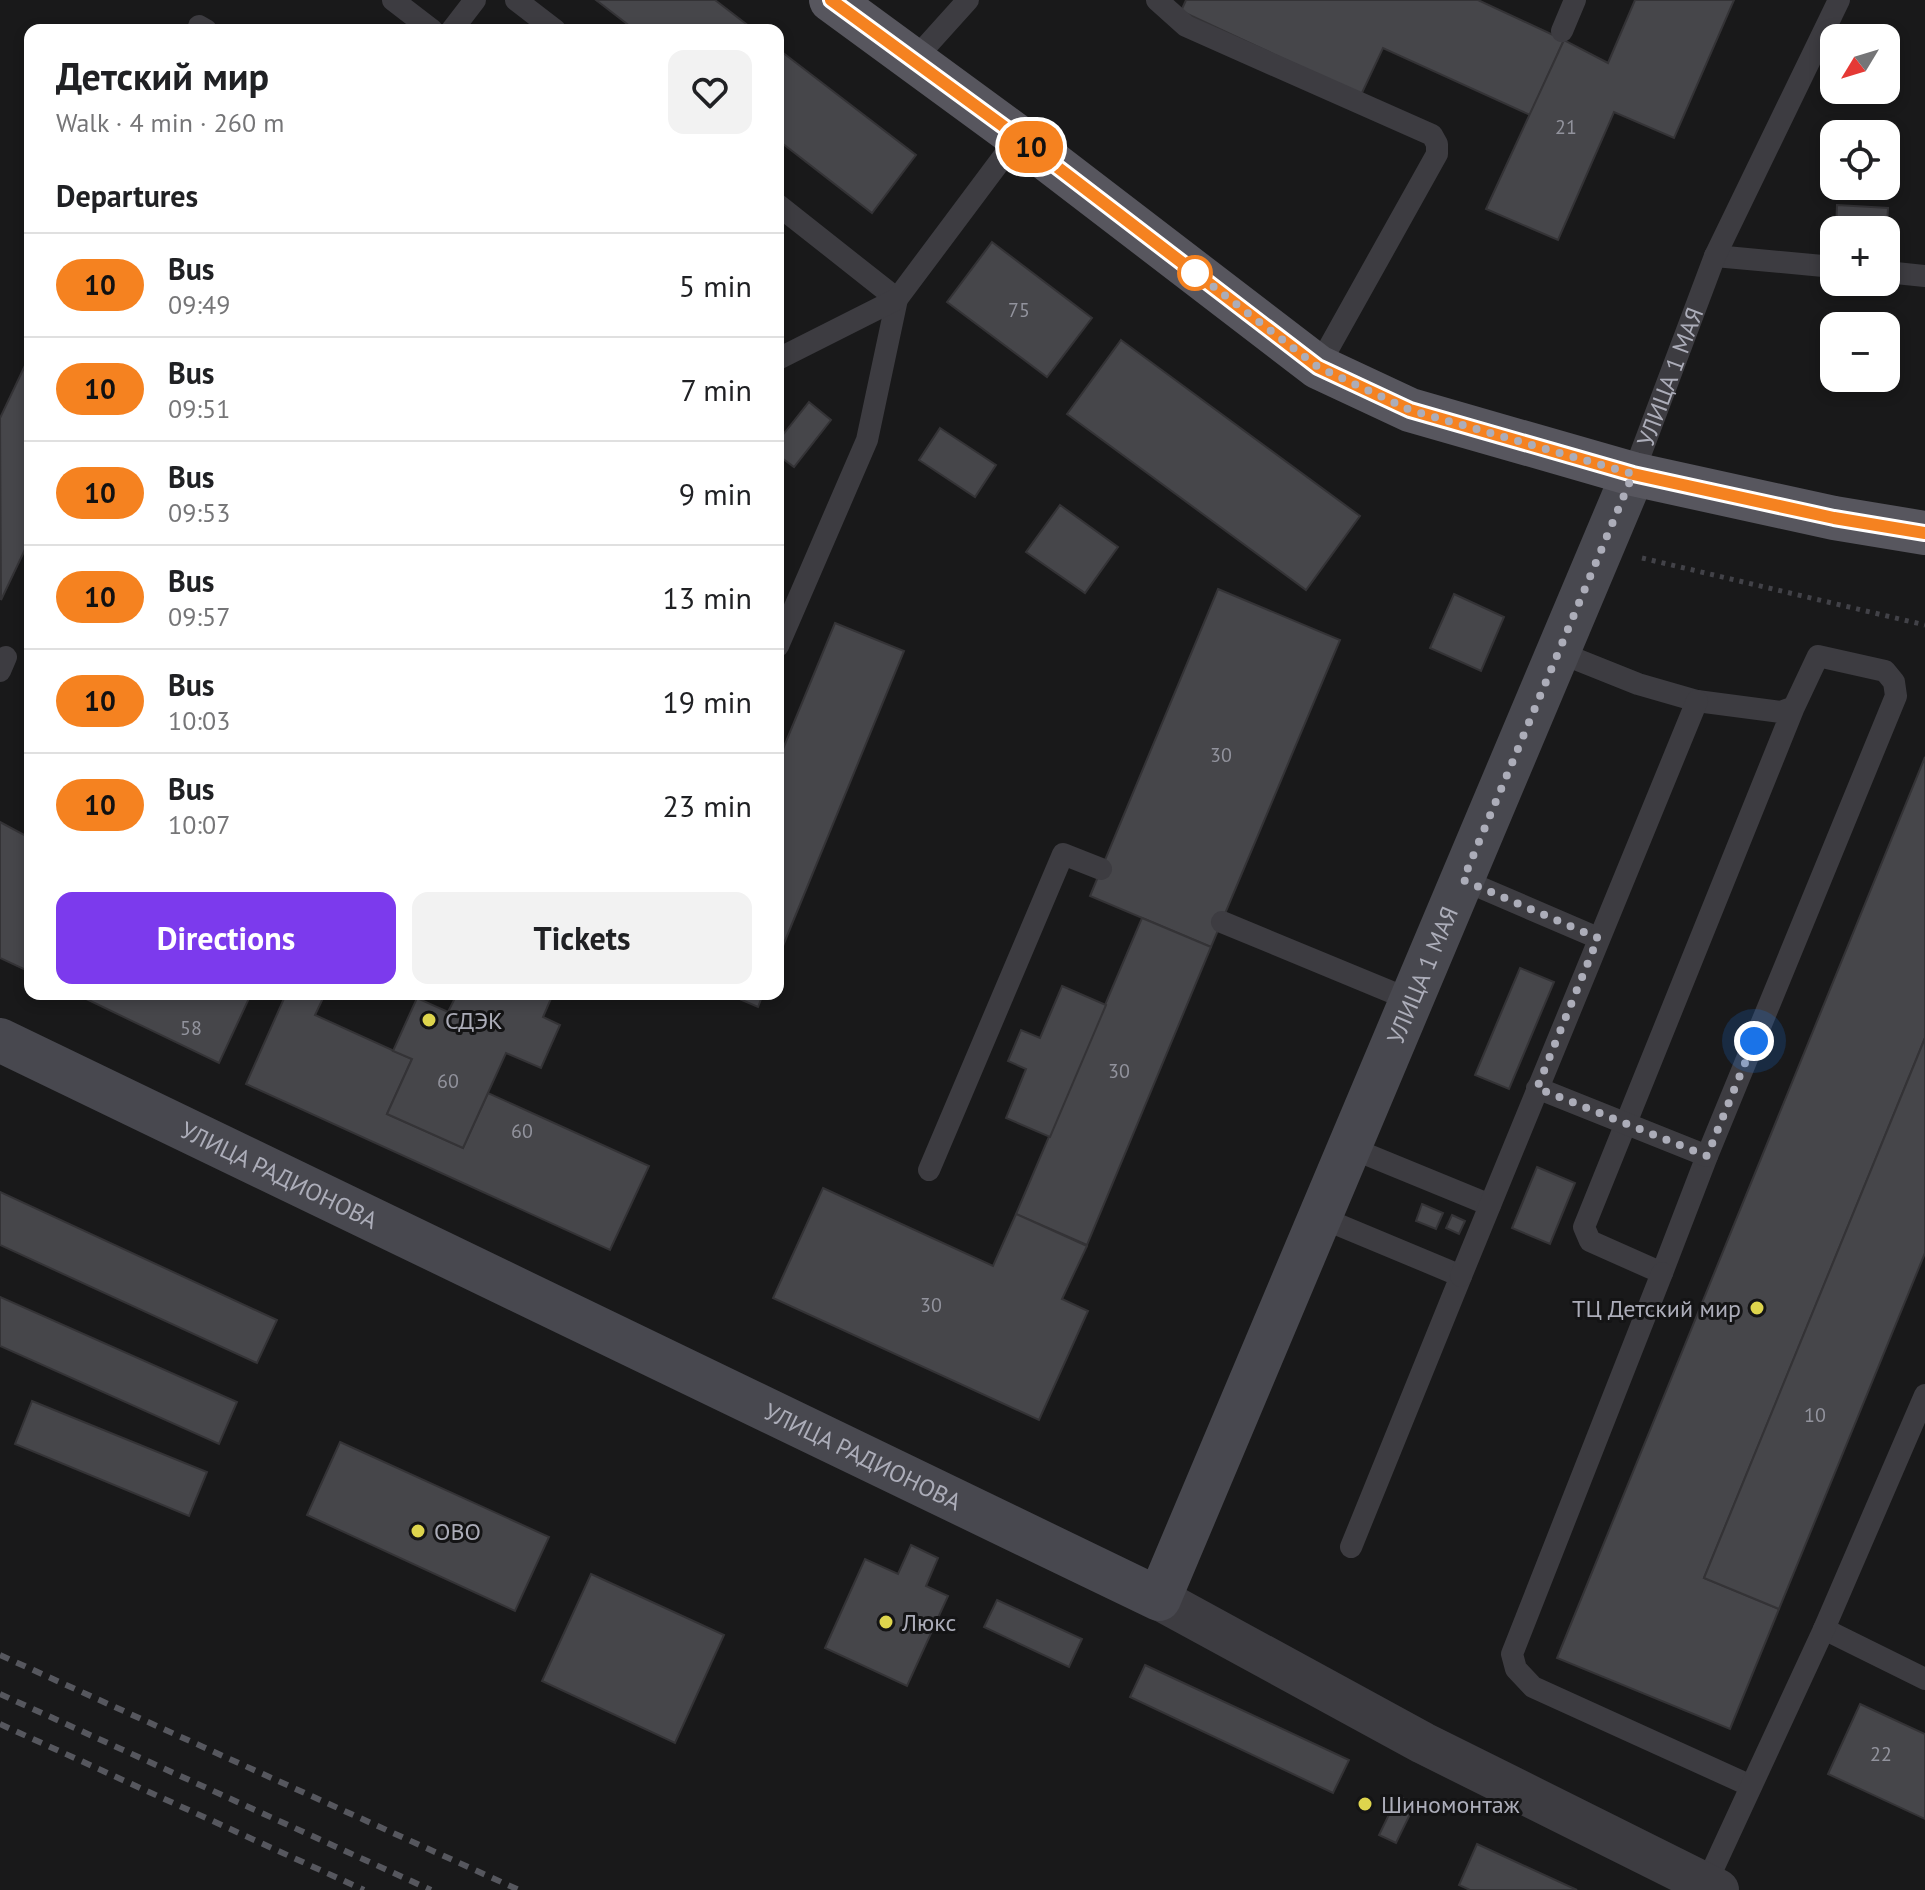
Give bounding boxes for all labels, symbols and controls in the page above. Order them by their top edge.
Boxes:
north arrow [1820,24,1900,104]
map controls [1820,24,1900,392]
button: heart [668,50,752,134]
text: Детский мир [56,51,269,100]
text: Walk · 4 min · 260 m [56,106,284,139]
house number: 21 [1555,114,1577,140]
button: locate [1820,120,1900,200]
line badge: 10 [995,121,1067,173]
text: 10 [1015,128,1047,165]
text: Departures [56,176,198,215]
button: + [1820,216,1900,296]
text: Bus [168,249,215,288]
unlabelled marker [1178,256,1212,290]
text: 10 [84,266,116,303]
text: 5 min [679,266,752,305]
text: 09:49 [168,288,230,321]
house number: 75 [1008,297,1030,323]
street label: УЛИЦА 1 МАЯ [1629,303,1710,450]
button: − [1820,312,1900,392]
text: Bus [168,353,215,392]
text: 10 [84,370,116,407]
text: 7 min [680,370,752,409]
text: 09:51 [168,392,230,425]
text: Bus [168,457,215,496]
text: 10 [84,474,116,511]
text: 9 min [679,474,752,513]
text: 09:53 [168,496,230,529]
text: Bus [168,561,215,600]
text: 10 [84,578,116,615]
text: 13 min [662,578,752,617]
text: 09:57 [168,600,230,633]
text: Bus [168,665,215,704]
text: 10 [84,682,116,719]
text: 19 min [662,682,752,721]
text: 10:03 [168,704,230,737]
house number: 30 [1210,742,1232,768]
text: Bus [168,769,215,808]
text: 10 [84,786,116,823]
text: 23 min [662,786,752,825]
text: 10:07 [168,808,230,841]
button: Directions [56,892,396,984]
button: Tickets [412,892,752,984]
street label: УЛИЦА 1 МАЯ [1379,902,1465,1048]
place label: СДЭК [445,1005,503,1036]
marker: СДЭК [420,1011,438,1029]
house number: 58 [180,1015,202,1041]
your location [1734,1021,1774,1061]
house number: 30 [1108,1058,1130,1084]
house number: 60 [437,1068,459,1094]
street label: УЛИЦА РАДИОНОВА [176,1114,383,1235]
house number: 60 [511,1118,533,1144]
house number: 30 [920,1292,942,1318]
place label: ТЦ Детский мир [1572,1293,1741,1324]
marker: ТЦ Детский мир [1748,1299,1766,1317]
street label: УЛИЦА РАДИОНОВА [759,1395,967,1517]
house number: 10 [1804,1402,1826,1428]
place label: OBO [434,1516,481,1547]
marker: OBO [409,1522,427,1540]
place label: Люкс [901,1607,956,1638]
marker: Люкс [877,1613,895,1631]
house number: 22 [1870,1741,1892,1767]
place label: Шиномонтаж [1381,1789,1520,1820]
marker: Шиномонтаж [1356,1795,1374,1813]

